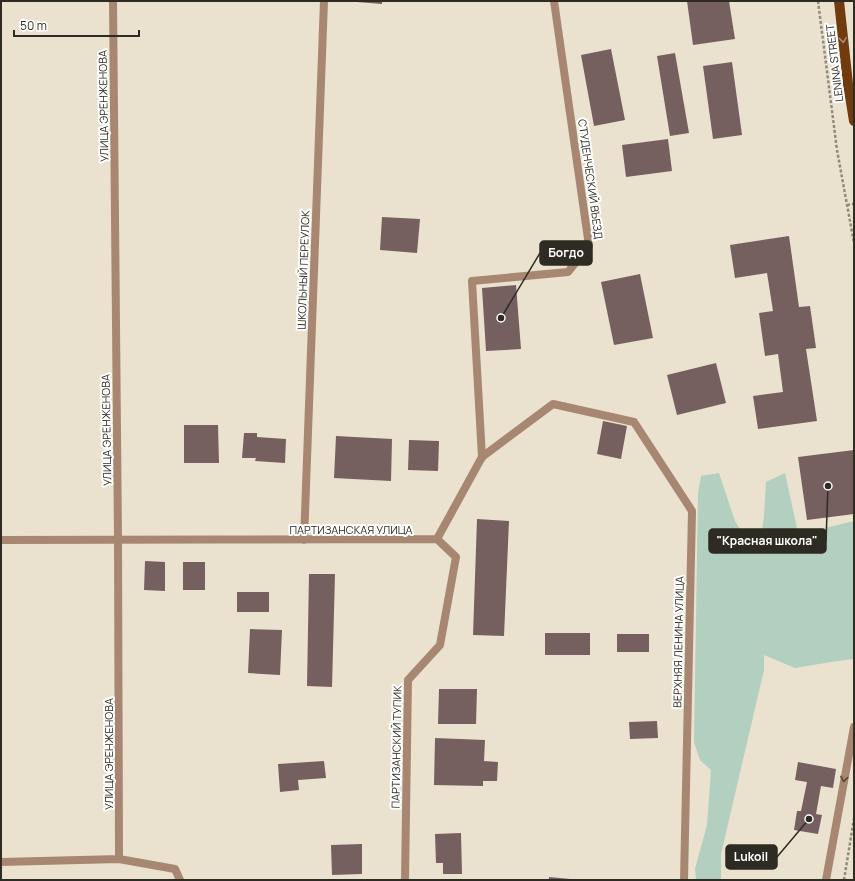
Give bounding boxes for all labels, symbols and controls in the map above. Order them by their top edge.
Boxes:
scale bar [14,12,139,38]
text: 50 m [20,17,47,34]
street label: LENINA STREET [822,23,846,103]
one-way arrow [839,37,848,43]
street label: УЛИЦА ЭРЕНЖЕНОВА [95,50,111,162]
street label: СТУДЕНЧЕСКИЙ ВЪЕЗД [575,118,607,240]
street label: ШКОЛЬНЫЙ ПЕРЕУЛОК [293,210,313,330]
callout: Богдо [540,241,592,265]
text: Богдо [548,244,584,261]
street label: УЛИЦА ЭРЕНЖЕНОВА [98,374,114,486]
street label: ПАРТИЗАНСКАЯ УЛИЦА [289,522,413,537]
callout: "Красная школа" [709,529,826,553]
text: "Красная школа" [716,532,818,549]
street label: ВЕРХНЯЯ ЛЕНИНА УЛИЦА [669,576,687,708]
street label: ПАРТИЗАНСКИЙ ТУПИК [387,685,405,809]
street label: УЛИЦА ЭРЕНЖЕНОВА [101,698,116,810]
one-way arrow [841,776,849,782]
callout: Lukoil [726,845,777,869]
text: Lukoil [734,848,768,865]

